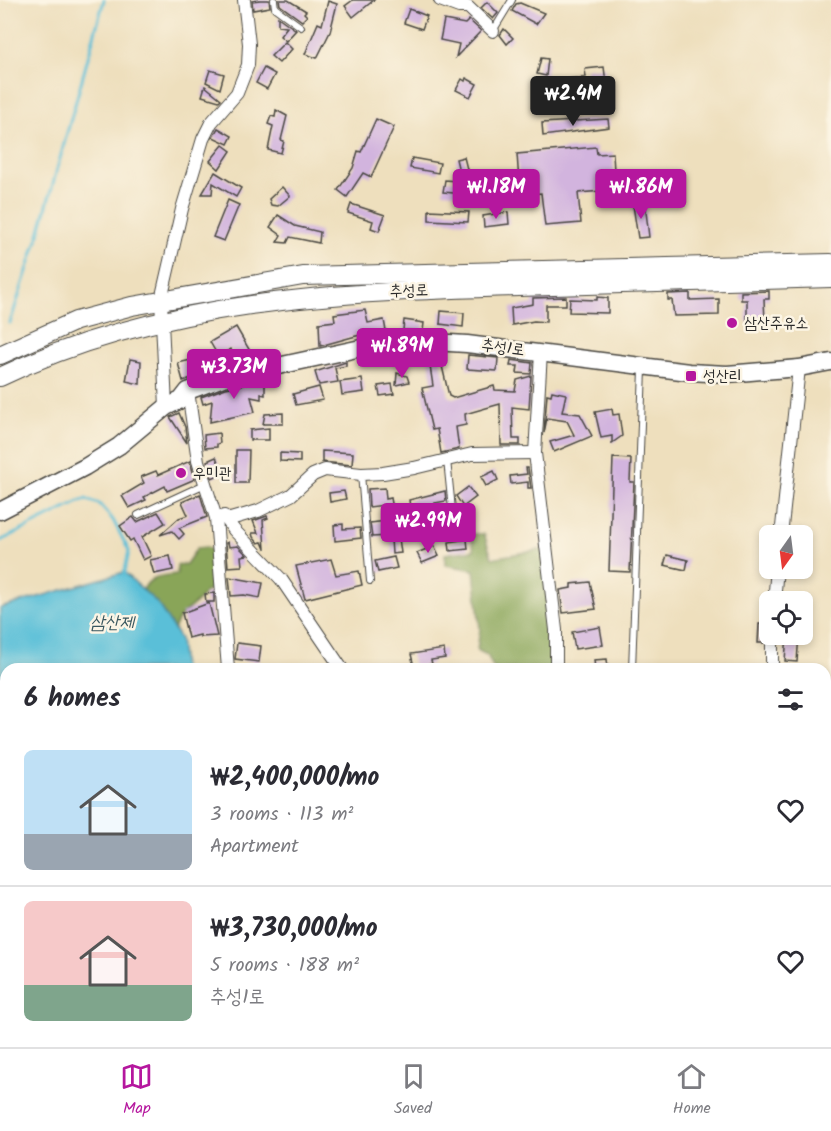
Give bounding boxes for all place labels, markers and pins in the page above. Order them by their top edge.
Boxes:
pin: ₩2.4M [531,76,615,127]
pin: ₩1.18M [447,169,545,220]
pin: ₩1.86M [592,169,690,220]
place label: 삼산주유소 [744,311,808,336]
marker: 삼산주유소 [725,316,739,330]
pin: ₩1.89M [353,328,451,379]
pin: ₩3.73M [185,349,283,400]
place label: 성산리 [703,364,742,389]
marker: 성산리 [684,369,698,383]
place label: 우미관 [193,461,232,486]
marker: 우미관 [174,466,188,480]
pin: ₩2.99M [379,503,477,554]

